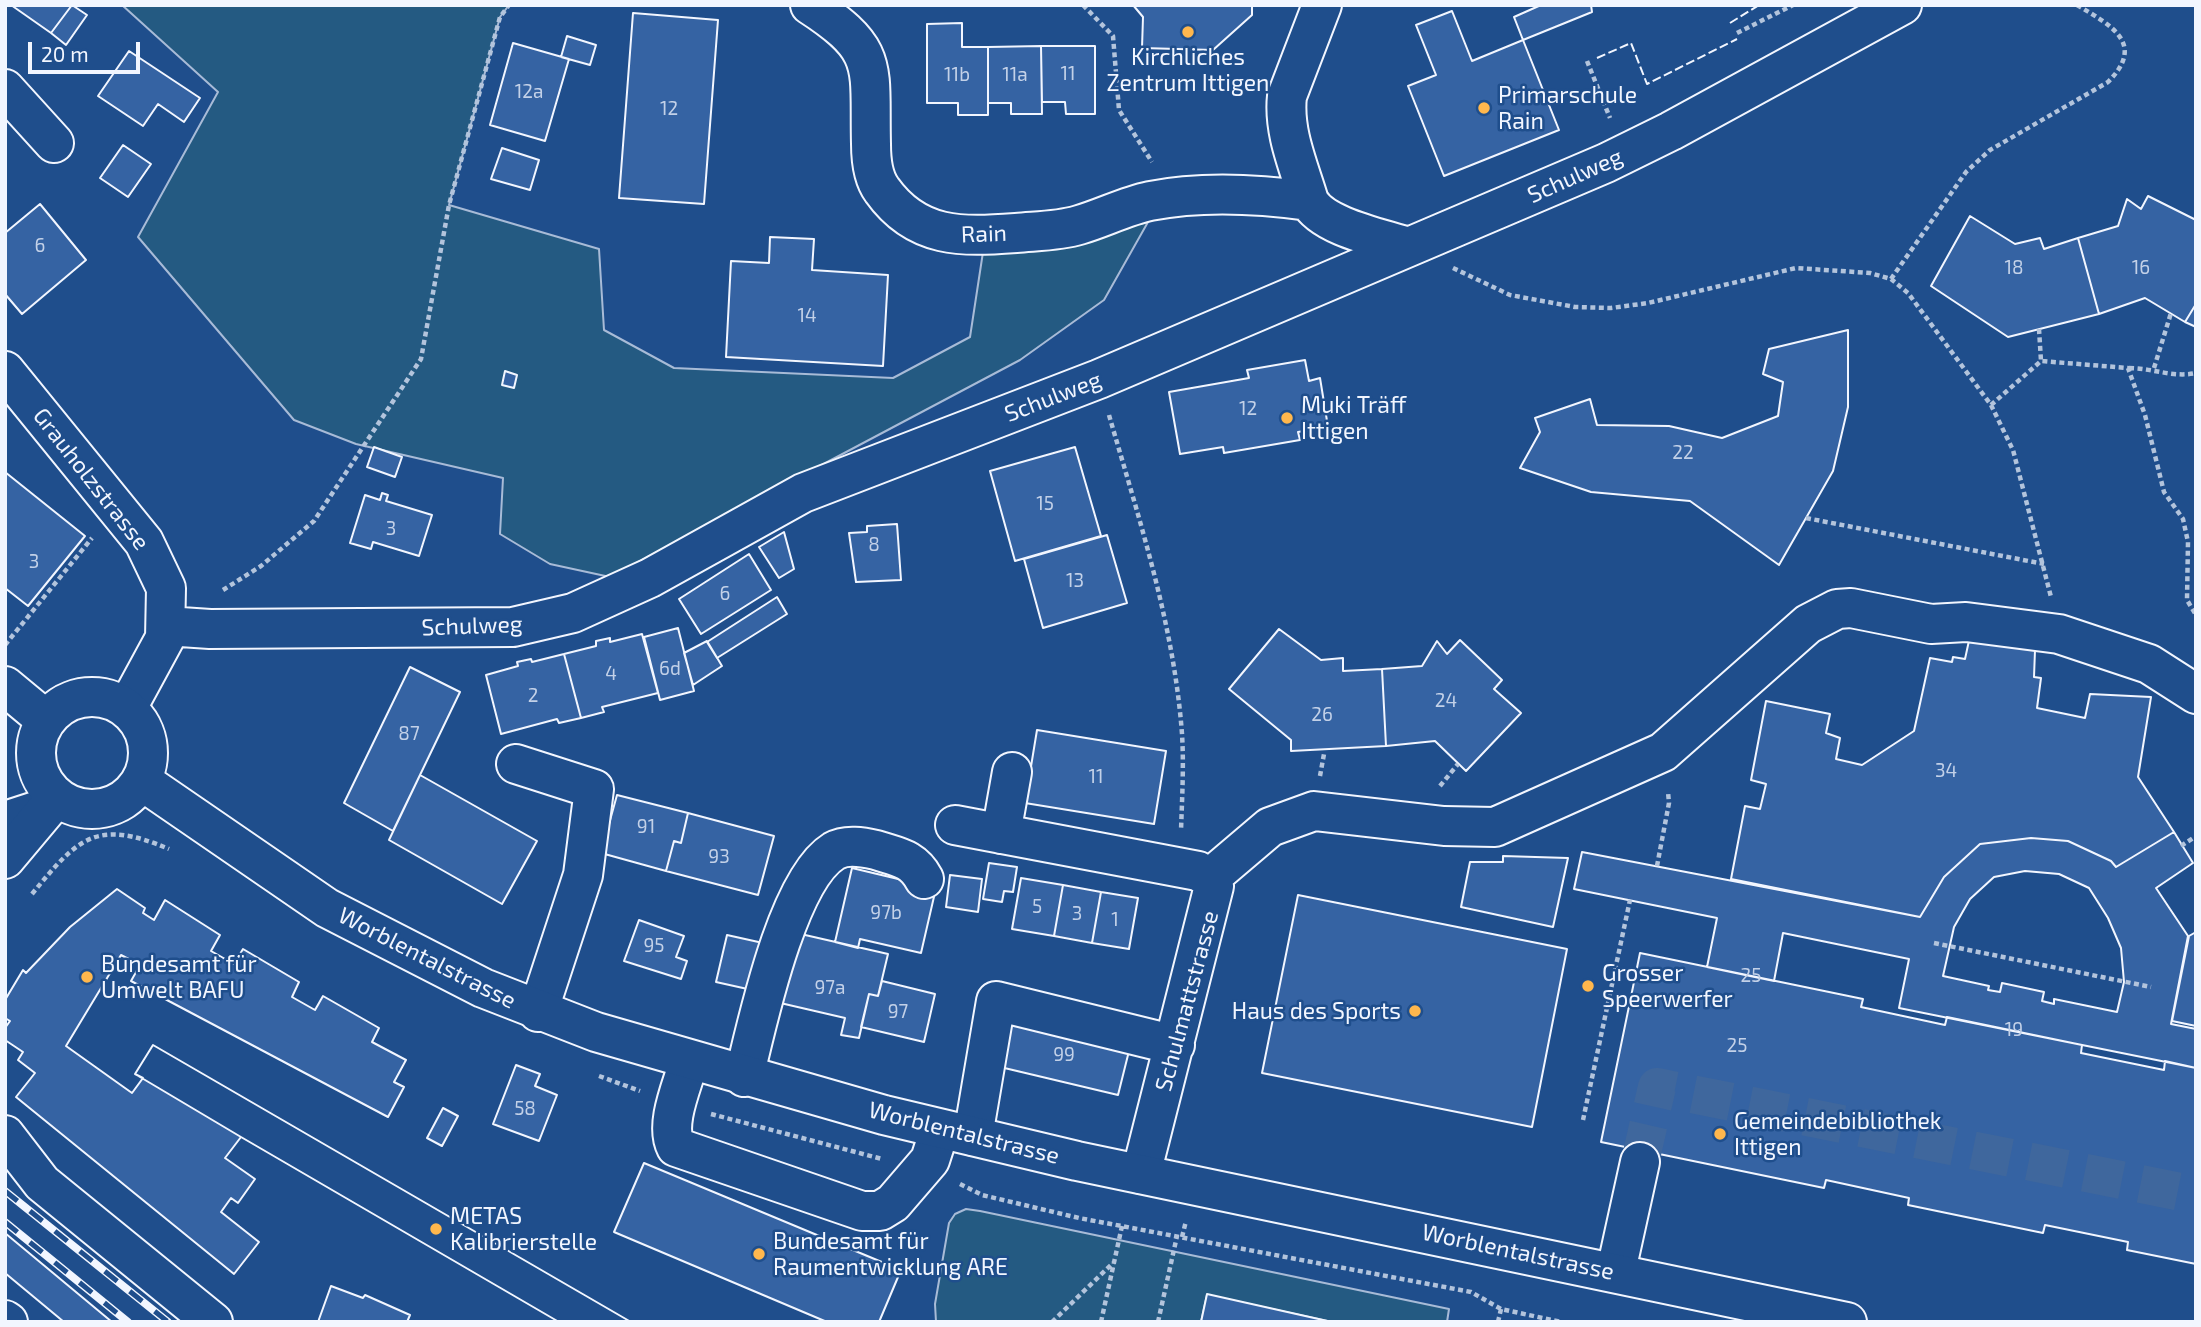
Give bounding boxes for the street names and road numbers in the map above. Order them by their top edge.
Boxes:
street label: Schulweg [1523,143,1627,209]
street label: Rain [961,219,1007,249]
street label: Schulweg [1001,366,1105,428]
street label: Grauholzstrasse [27,403,155,555]
street label: Schulweg [421,610,523,642]
street label: Worblentalstrasse [334,901,520,1015]
street label: Schulmattstrasse [1150,908,1224,1094]
street label: Worblentalstrasse [866,1096,1062,1170]
street label: Worblentalstrasse [1419,1218,1617,1286]

